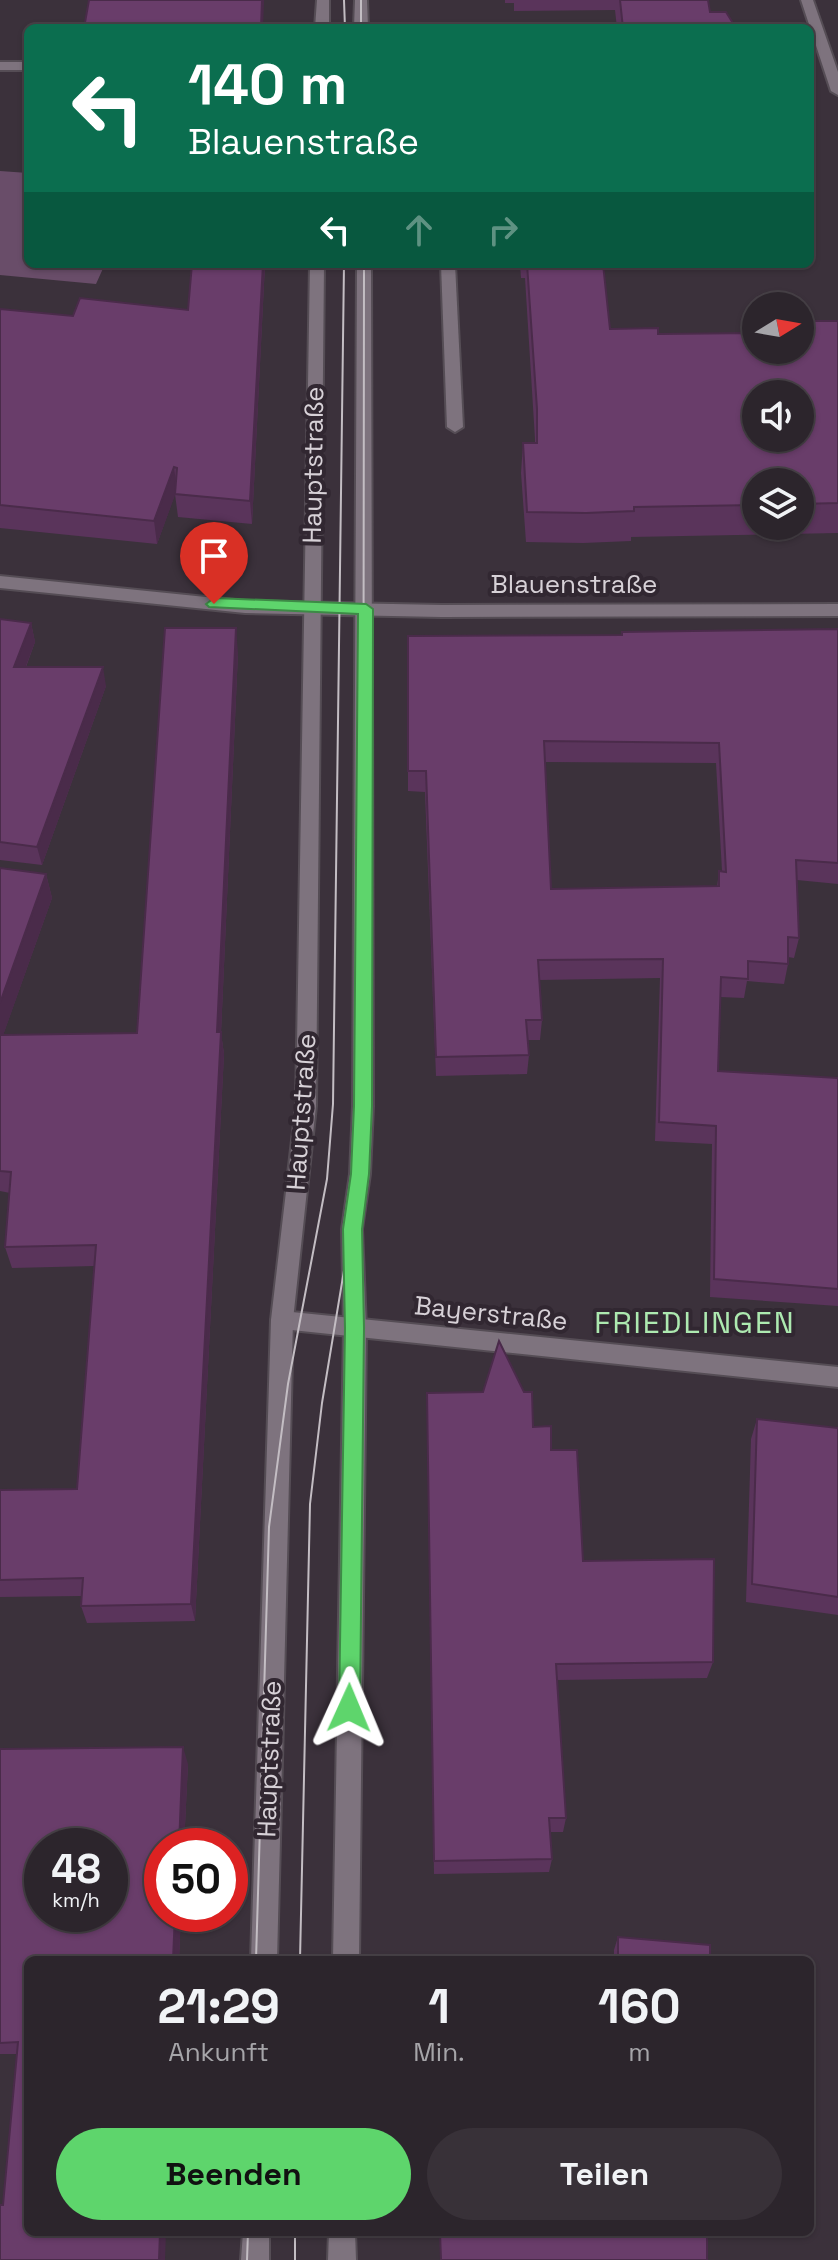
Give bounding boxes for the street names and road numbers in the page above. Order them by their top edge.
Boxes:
street label: Hauptstraße [295,386,331,544]
street label: Blauenstraße [491,567,657,601]
street label: Hauptstraße [279,1032,323,1192]
street label: Bayerstraße [413,1288,569,1338]
street label: Hauptstraße [249,1680,289,1838]

